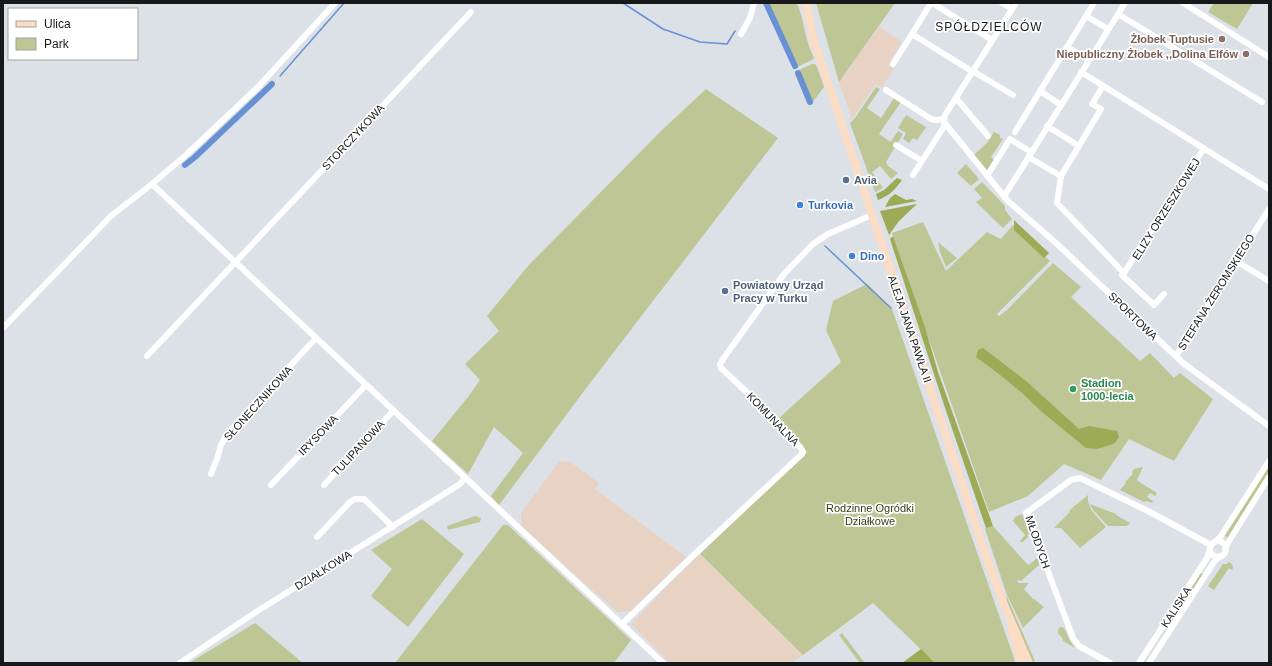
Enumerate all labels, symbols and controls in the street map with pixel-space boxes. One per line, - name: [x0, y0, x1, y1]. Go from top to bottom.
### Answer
- legend: [8, 8, 138, 60]
- text: Ulica: [44, 17, 71, 31]
- district label: SPÓŁDZIELCÓW: [935, 19, 1043, 34]
- place label: Żłobek Tuptusie: [1130, 33, 1214, 45]
- marker: Żłobek Tuptusie: [1217, 34, 1227, 44]
- text: Park: [44, 37, 70, 51]
- place label: Niepubliczny Żłobek ,,Dolina Elfów: [1056, 48, 1238, 60]
- marker: Niepubliczny Żłobek ,,Dolina Elfów: [1241, 49, 1251, 59]
- street label: STORCZYKOWA: [319, 101, 387, 172]
- street label: ELIZY ORZESZKOWEJ: [1130, 156, 1202, 262]
- place label: Avia: [854, 174, 878, 186]
- marker: Avia: [841, 175, 851, 185]
- place label: Turkovia: [808, 199, 854, 211]
- marker: Turkovia: [795, 200, 805, 210]
- street label: STEFANA ŻEROMSKIEGO: [1175, 231, 1257, 352]
- place label: Dino: [860, 250, 885, 262]
- marker: Dino: [847, 251, 857, 261]
- street label: ALEJA JANA PAWŁA II: [886, 274, 934, 384]
- place label: Powiatowy Urząd Pracy w Turku: [733, 279, 823, 304]
- marker: Powiatowy Urząd Pracy w Turku: [720, 286, 730, 296]
- street label: SPORTOWA: [1106, 290, 1160, 343]
- street label: SŁONECZNIKOWA: [221, 363, 295, 443]
- place label: Stadion 1000-lecia: [1081, 377, 1134, 402]
- marker: Stadion 1000-lecia: [1068, 384, 1078, 394]
- street label: KOMUNALNA: [744, 390, 802, 449]
- street label: IRYSOWA: [296, 412, 341, 458]
- street label: TULIPANOWA: [329, 417, 387, 478]
- park label: Rodzinne Ogródki Działkowe: [826, 502, 914, 527]
- street label: MŁODYCH: [1023, 514, 1053, 570]
- street label: DZIAŁKOWA: [293, 548, 354, 592]
- street label: KALISKA: [1158, 584, 1194, 629]

